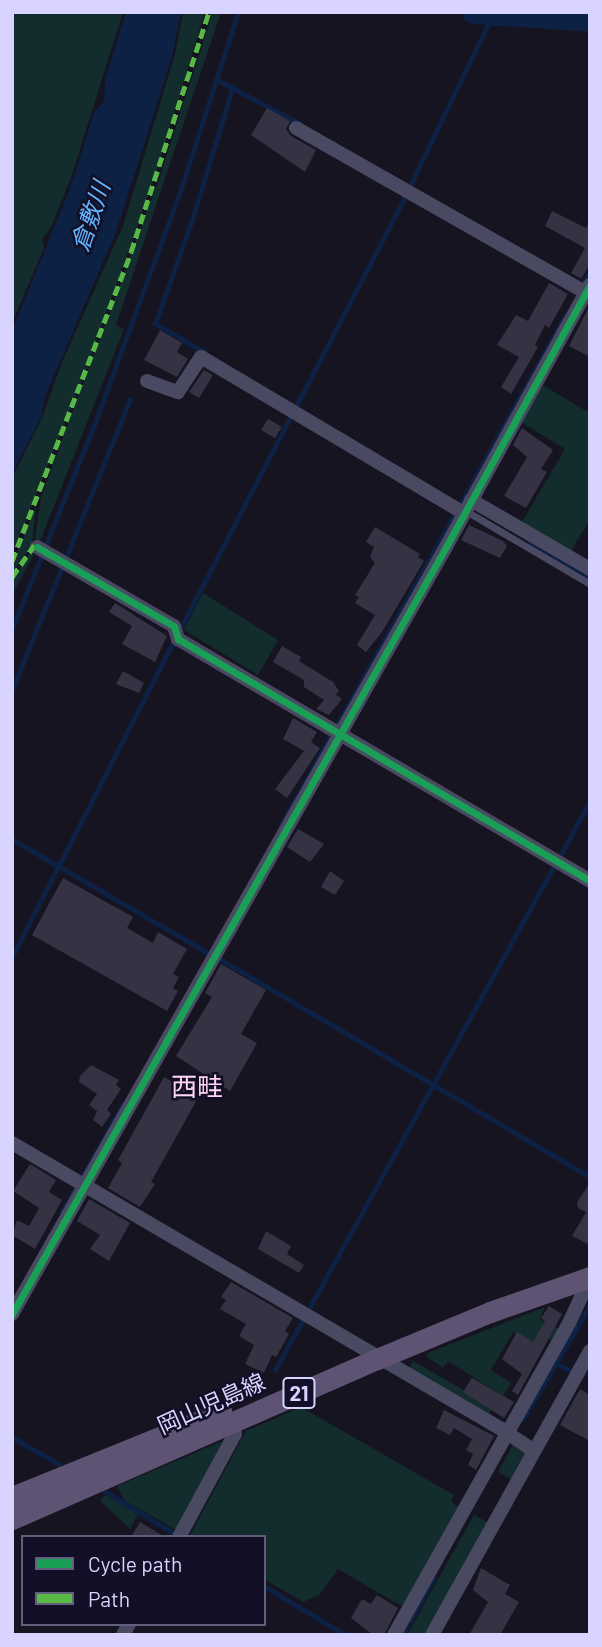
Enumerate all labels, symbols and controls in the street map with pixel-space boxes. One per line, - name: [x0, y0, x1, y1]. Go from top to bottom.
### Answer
- water label: 倉敷川: [65, 177, 115, 255]
- district label: 西畦: [171, 1070, 223, 1102]
- street label: 岡山児島線: [153, 1367, 269, 1439]
- road number: 21: [282, 1376, 316, 1410]
- legend: [21, 1535, 266, 1626]
- text: Cycle path: [88, 1551, 182, 1576]
- text: Path: [88, 1586, 130, 1611]

